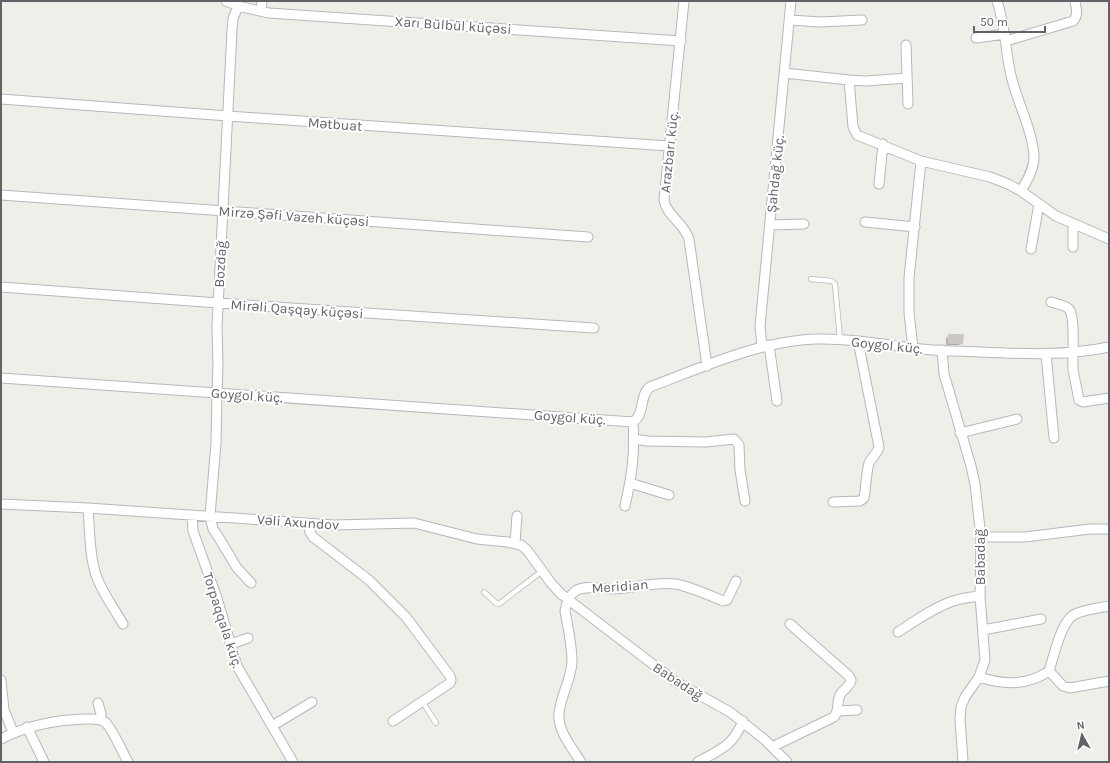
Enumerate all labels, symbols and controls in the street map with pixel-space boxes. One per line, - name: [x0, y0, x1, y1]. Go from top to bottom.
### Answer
- scale bar: [974, 8, 1045, 34]
- street label: Xarı Bülbül küçəsi: [394, 13, 512, 38]
- text: 50 m: [980, 15, 1008, 29]
- street label: Arazbarı küç.: [657, 110, 682, 194]
- street label: Mətbuat: [307, 114, 363, 135]
- street label: Şahdağ küç.: [763, 134, 788, 214]
- street label: Mirzə Şəfi Vazeh küçəsi: [218, 203, 370, 230]
- street label: Bozdağ: [211, 240, 230, 288]
- street label: Mirəli Qaşqay küçəsi: [230, 296, 364, 323]
- street label: Goygol küç.: [850, 333, 924, 358]
- street label: Goygol küç.: [210, 385, 284, 407]
- street label: Goygol küç.: [533, 407, 607, 429]
- street label: Vəli Axundov: [256, 511, 340, 534]
- street label: Babadağ: [972, 529, 989, 585]
- street label: Torpaqqala küç.: [199, 570, 246, 671]
- street label: Meridian: [591, 576, 649, 597]
- street label: Babadağ: [649, 659, 706, 704]
- north arrow: [1062, 715, 1102, 755]
- text: N: [1076, 719, 1085, 733]

